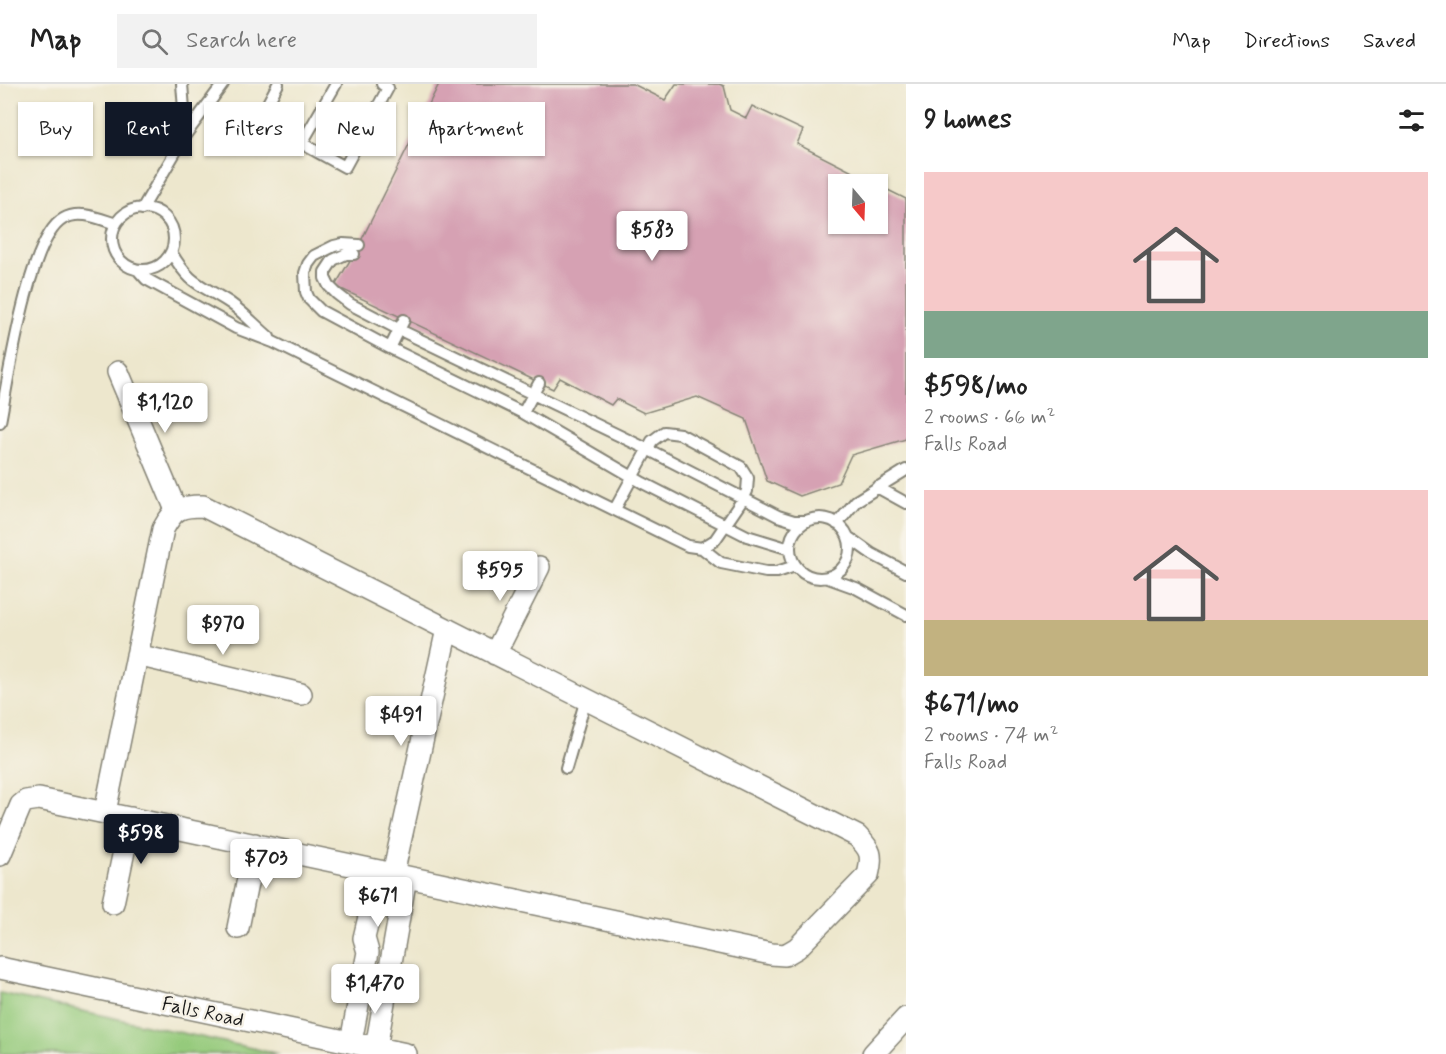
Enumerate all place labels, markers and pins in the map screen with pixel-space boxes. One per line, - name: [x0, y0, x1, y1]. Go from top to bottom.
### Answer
- pin: $583: [616, 211, 688, 262]
- pin: $1,120: [116, 383, 214, 434]
- pin: $595: [464, 551, 536, 602]
- pin: $970: [187, 605, 259, 656]
- pin: $491: [365, 696, 437, 747]
- pin: $598: [105, 814, 177, 865]
- pin: $703: [230, 839, 302, 890]
- pin: $671: [342, 877, 414, 928]
- pin: $1,470: [326, 964, 424, 1015]

